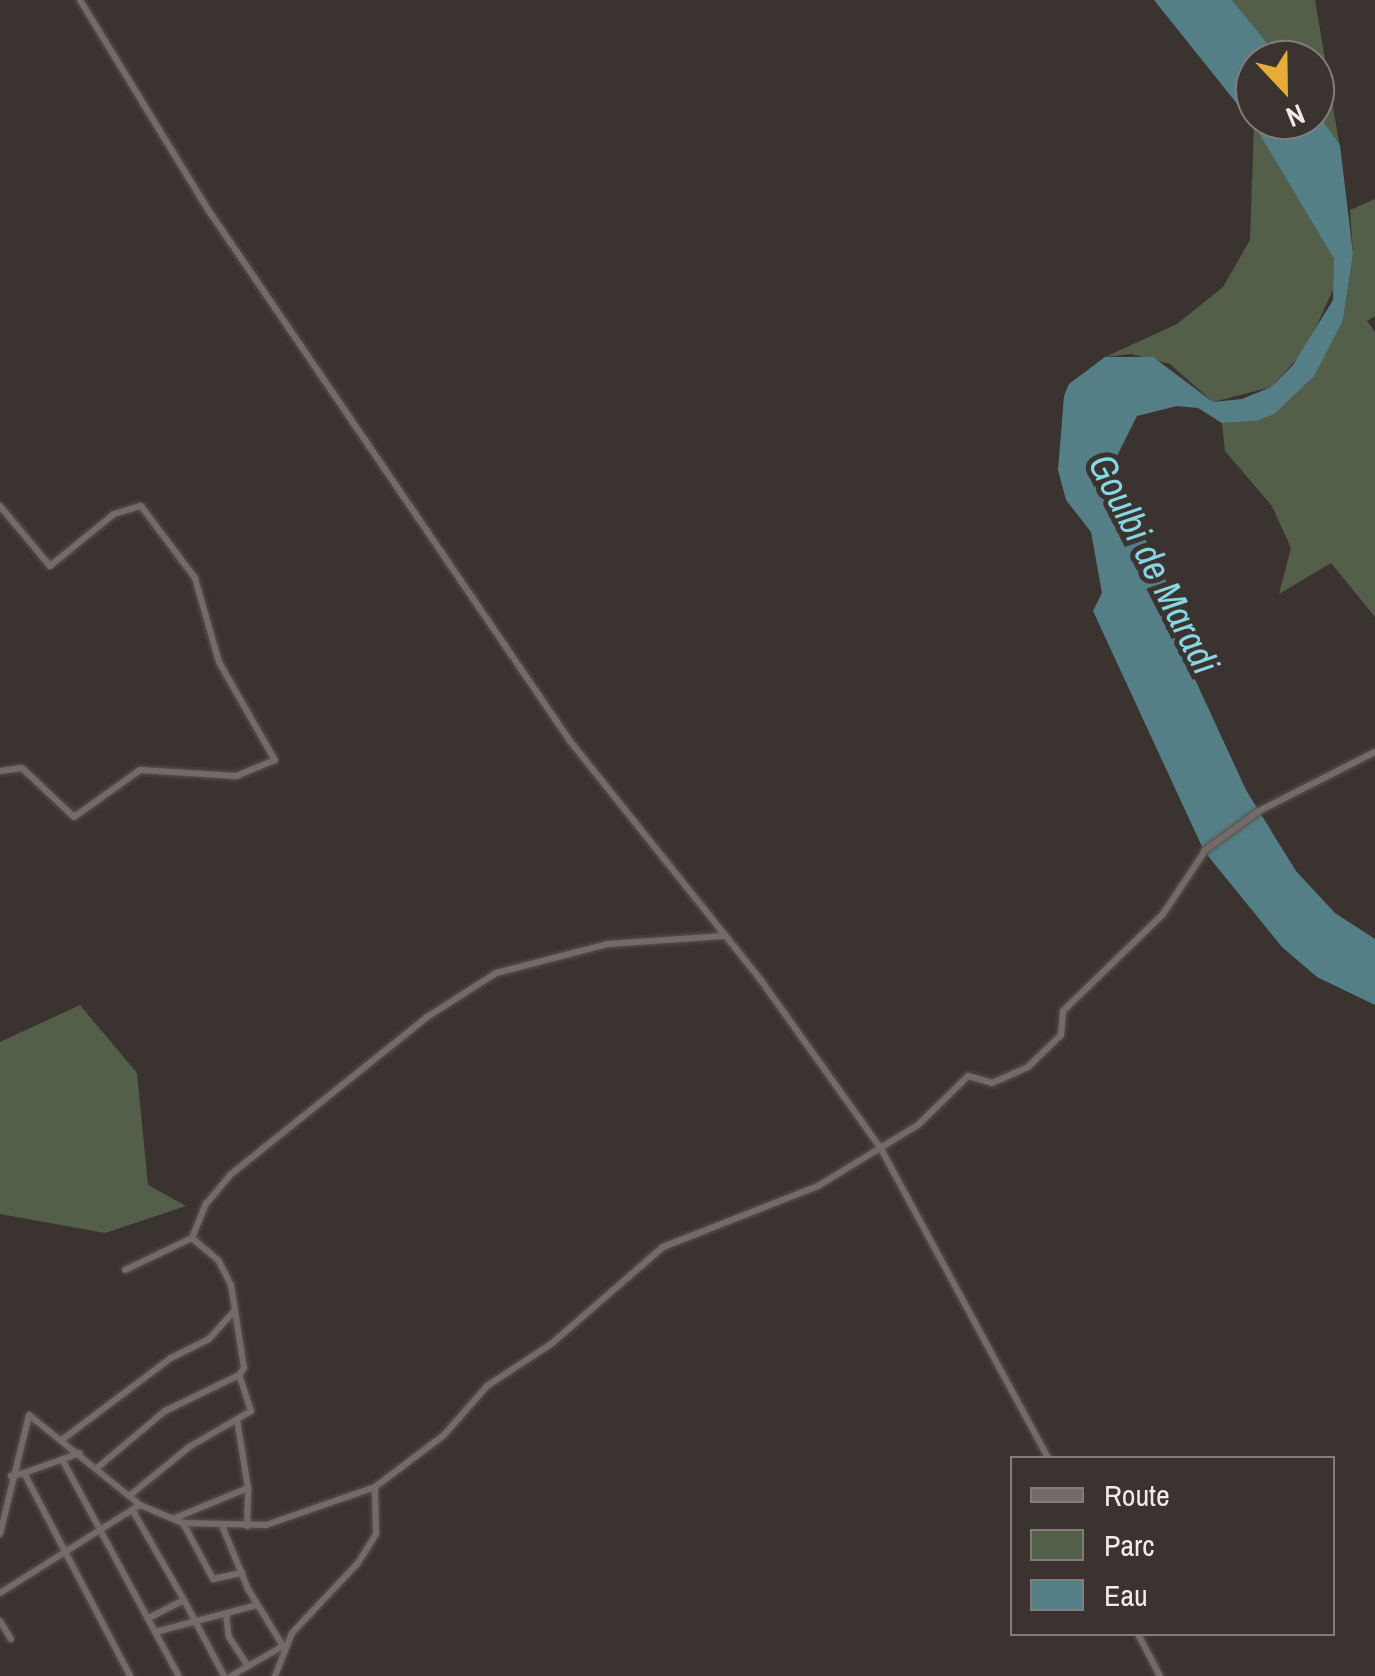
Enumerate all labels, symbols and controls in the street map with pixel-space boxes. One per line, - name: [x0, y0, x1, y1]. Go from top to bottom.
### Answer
- north arrow: [1235, 40, 1335, 140]
- text: N: [1281, 95, 1310, 137]
- water label: Goulbi de Maradi: [1079, 446, 1229, 682]
- legend: [1010, 1456, 1335, 1636]
- text: Route: [1104, 1475, 1170, 1515]
- text: Parc: [1104, 1525, 1155, 1565]
- text: Eau: [1104, 1575, 1148, 1615]

